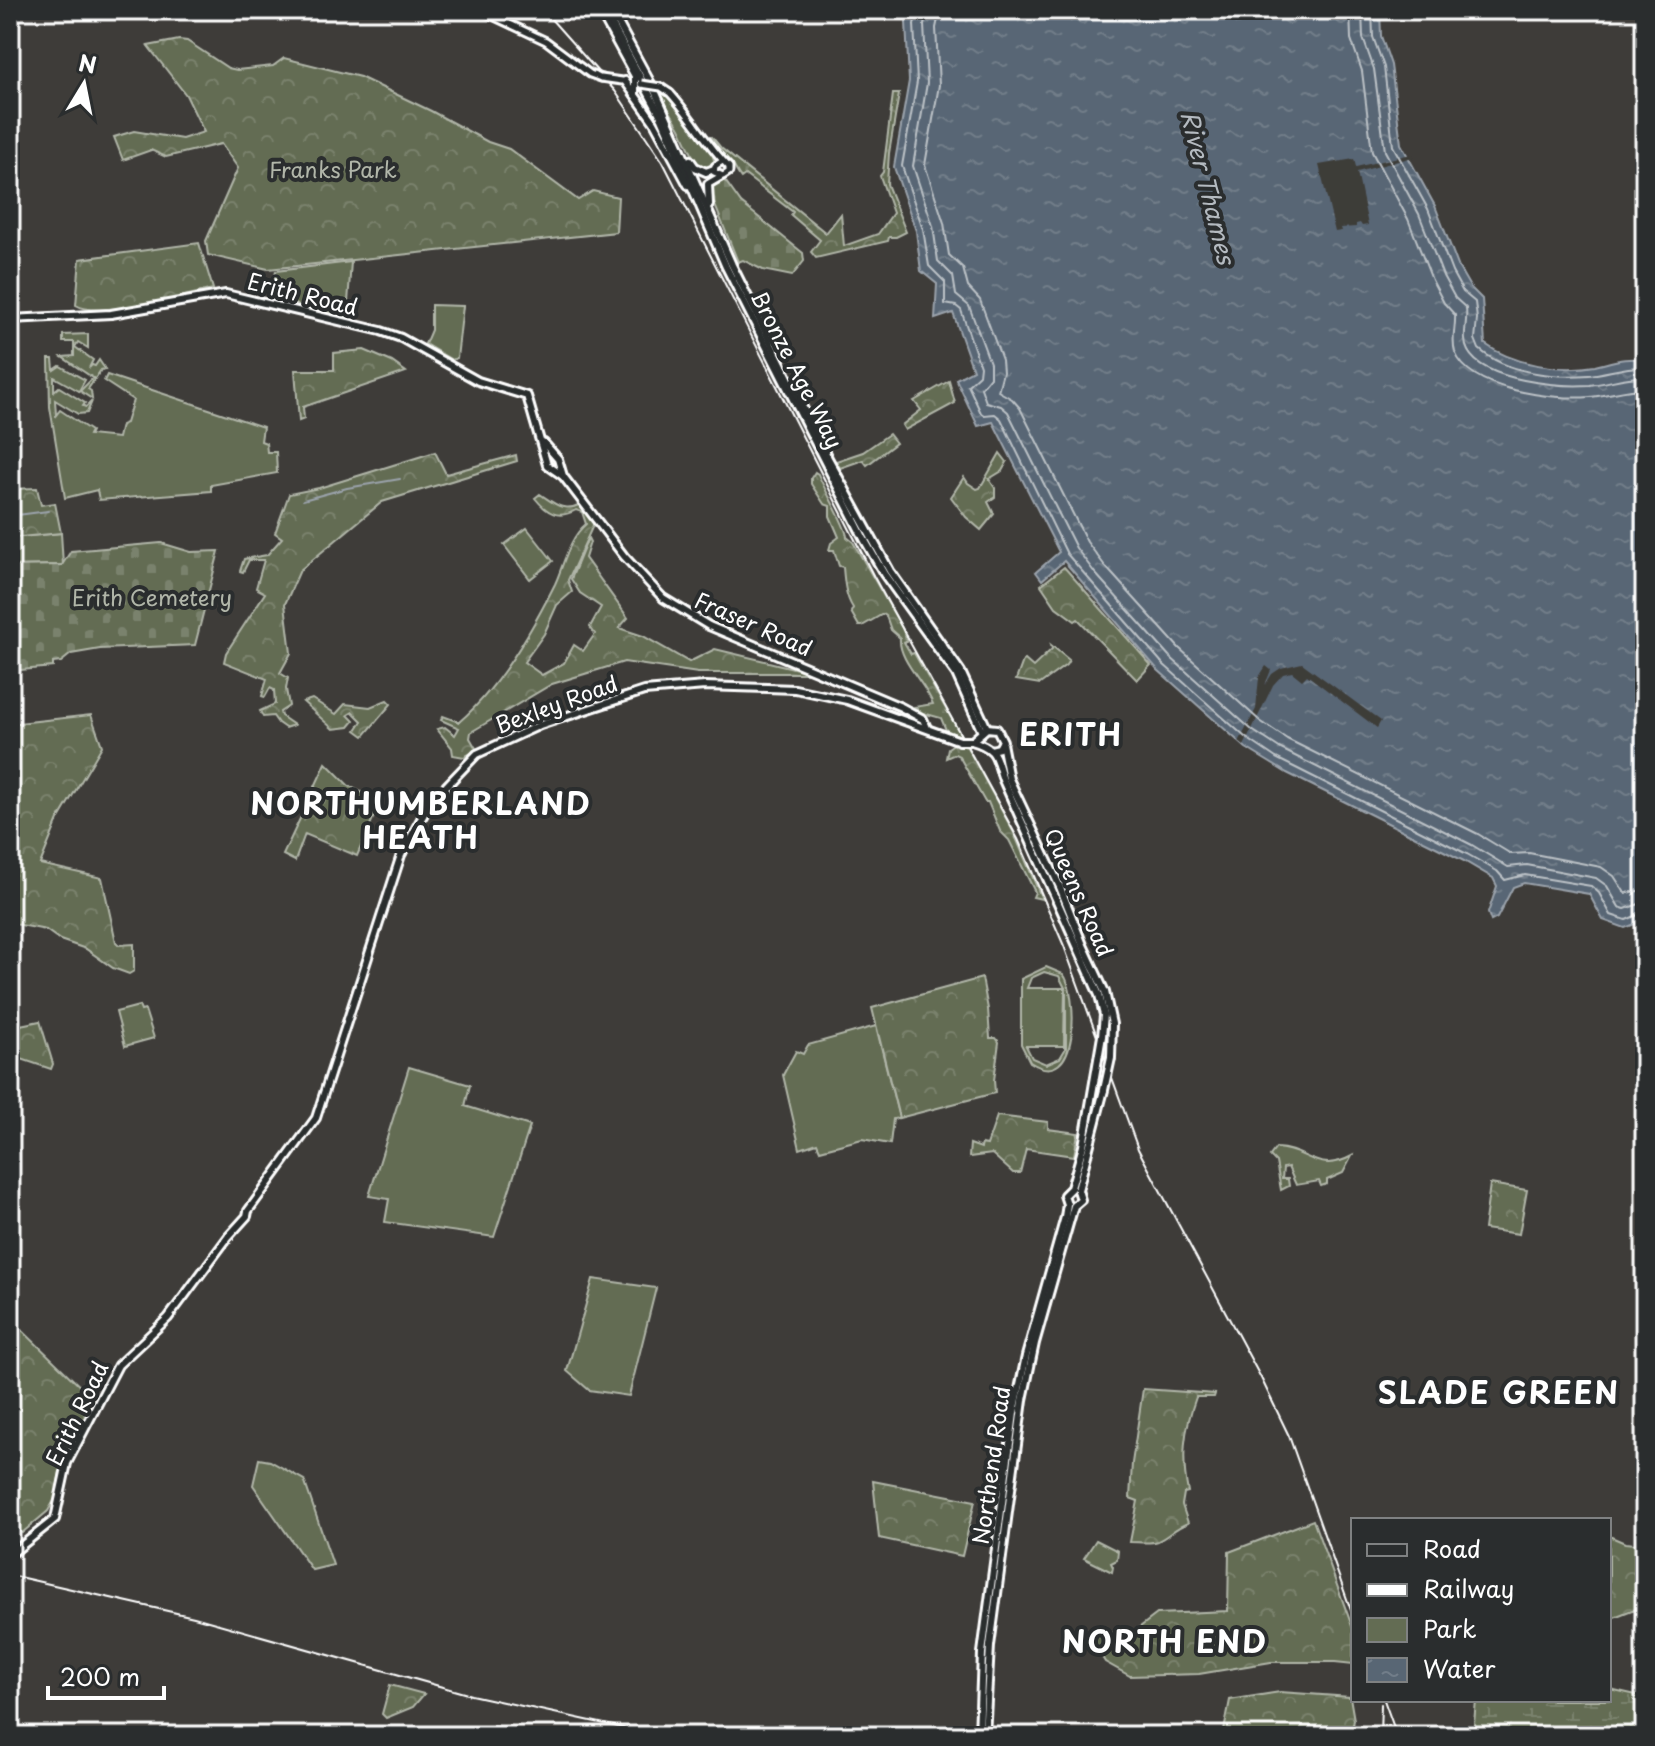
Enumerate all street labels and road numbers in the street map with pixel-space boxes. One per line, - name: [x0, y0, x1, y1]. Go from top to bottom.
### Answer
- street label: Erith Road: [244, 263, 362, 323]
- street label: Bronze Age Way: [744, 284, 852, 454]
- street label: Fraser Road: [690, 582, 818, 664]
- street label: Bexley Road: [490, 666, 622, 740]
- street label: Queens Road: [1037, 822, 1123, 962]
- street label: Erith Road: [36, 1355, 116, 1471]
- street label: Northend Road: [963, 1384, 1017, 1546]

